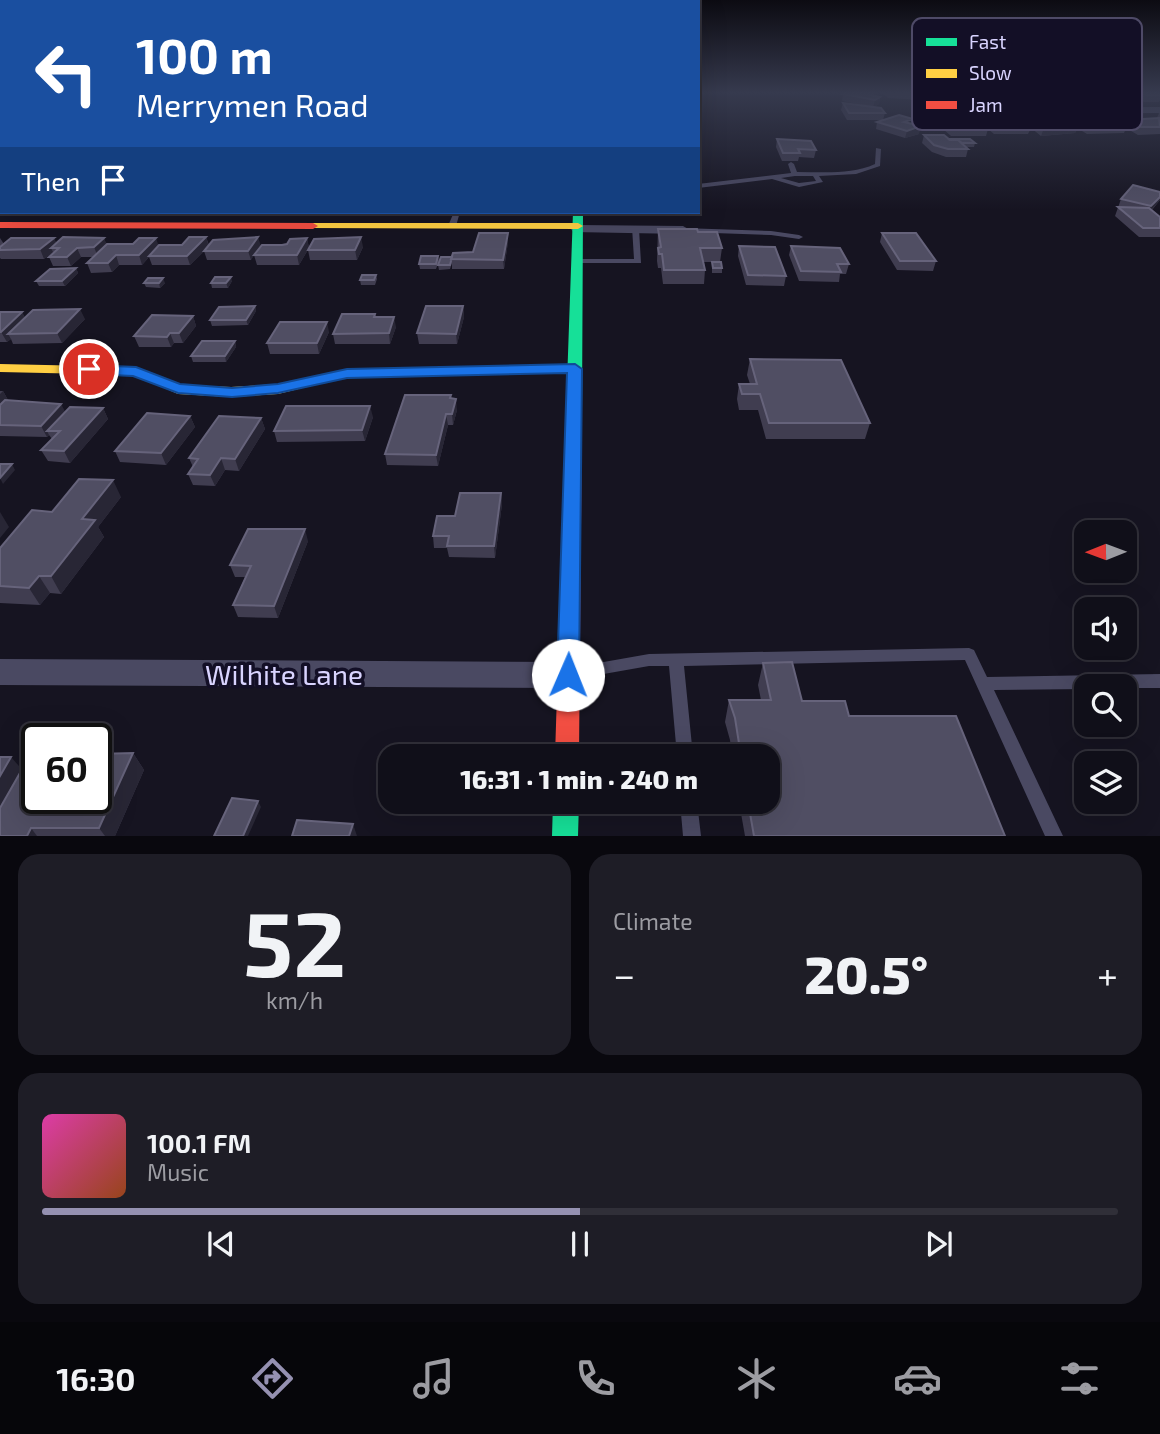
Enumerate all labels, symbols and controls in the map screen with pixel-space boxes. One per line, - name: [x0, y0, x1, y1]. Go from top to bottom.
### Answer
- legend: [912, 18, 1142, 130]
- text: 100 m: [136, 25, 273, 84]
- icon: left: [21, 28, 112, 119]
- text: Fast: [969, 30, 1006, 53]
- text: Slow: [969, 61, 1012, 84]
- text: Merrymen Road: [136, 85, 368, 123]
- text: Jam: [969, 93, 1003, 116]
- icon: arrive: [94, 161, 132, 199]
- text: Then: [21, 165, 80, 196]
- pin: [59, 339, 119, 399]
- icon: arrive: [70, 350, 108, 388]
- north arrow: [1074, 520, 1138, 583]
- map controls: [1074, 520, 1137, 814]
- button: sound: [1074, 597, 1137, 660]
- position arrow: [531, 638, 605, 712]
- street label: Wilhite Lane: [205, 657, 363, 691]
- button: search: [1074, 674, 1137, 737]
- speed limit sign: 60: [21, 723, 112, 814]
- button: layers: [1074, 751, 1137, 814]
- text: 16:31 · 1 min · 240 m: [460, 763, 698, 794]
- text: 52: [243, 886, 346, 995]
- text: Climate: [613, 907, 693, 935]
- text: 20.5°: [804, 942, 928, 1004]
- text: −: [613, 951, 635, 997]
- text: +: [1097, 951, 1118, 997]
- text: km/h: [266, 986, 323, 1014]
- text: 100.1 FM: [147, 1127, 251, 1158]
- text: Music: [147, 1158, 209, 1186]
- icon: previous: [202, 1225, 240, 1263]
- icon: pause: [561, 1225, 599, 1263]
- icon: next: [920, 1225, 958, 1263]
- icon: directions: [248, 1354, 297, 1403]
- icon: music: [409, 1354, 458, 1403]
- icon: phone: [571, 1354, 620, 1403]
- icon: climate: [732, 1354, 781, 1403]
- icon: car: [893, 1354, 942, 1403]
- icon: filters: [1055, 1354, 1104, 1403]
- text: 16:30: [56, 1359, 135, 1397]

